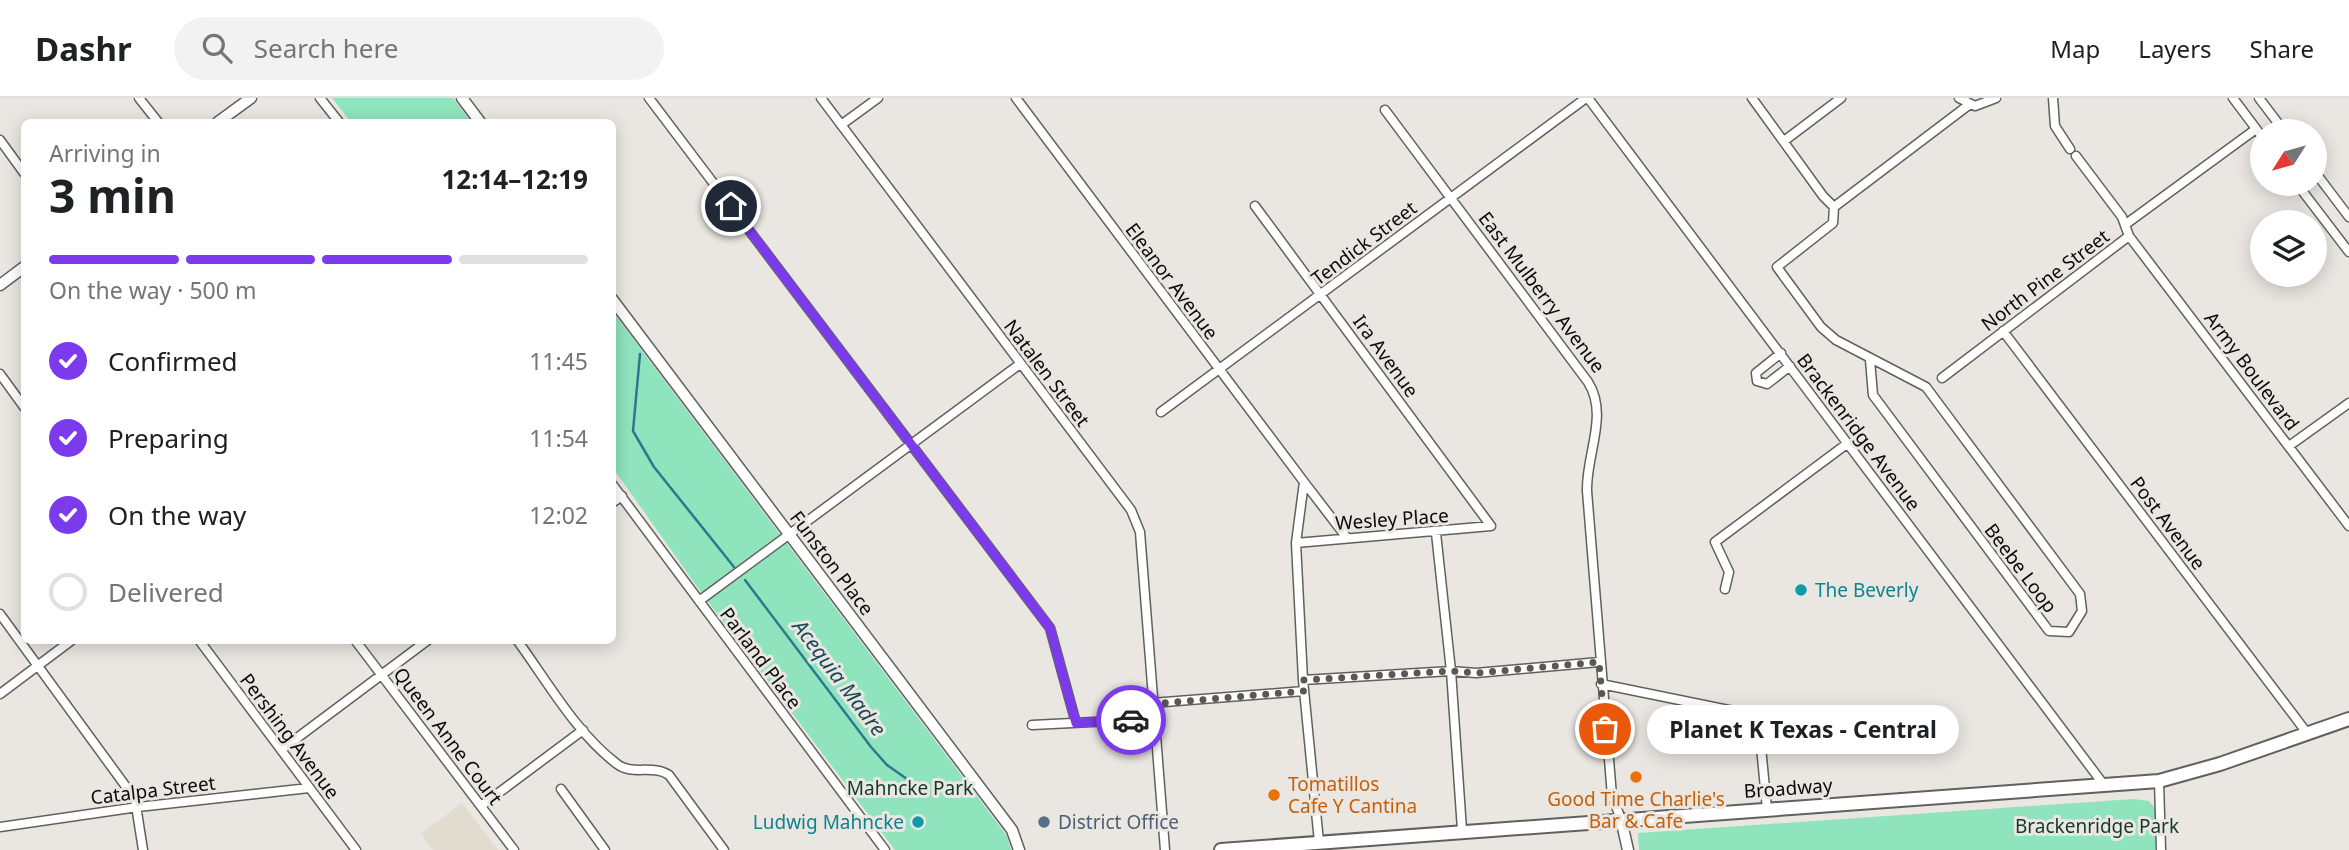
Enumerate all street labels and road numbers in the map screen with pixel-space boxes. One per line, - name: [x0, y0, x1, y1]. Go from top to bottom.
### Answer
- street label: Tendick Street: [1306, 195, 1422, 291]
- street label: East Mulberry Avenue: [1473, 206, 1611, 378]
- street label: Eleanor Avenue: [1120, 217, 1224, 345]
- street label: North Pine Street: [1976, 223, 2114, 337]
- street label: Army Boulevard: [2199, 306, 2305, 436]
- street label: Ira Avenue: [1347, 309, 1425, 403]
- street label: Natalen Street: [998, 314, 1096, 432]
- street label: Brackenridge Avenue: [1791, 348, 1927, 516]
- street label: Post Avenue: [2124, 471, 2212, 575]
- street label: Wesley Place: [1334, 502, 1450, 536]
- street label: Funston Place: [784, 506, 880, 620]
- street label: Beebe Loop: [1979, 518, 2063, 618]
- street label: Parland Place: [714, 602, 808, 714]
- street label: Queen Anne Court: [388, 662, 508, 810]
- street label: Pershing Avenue: [234, 668, 346, 804]
- street label: Catalpa Street: [89, 769, 217, 811]
- street label: Broadway: [1743, 772, 1834, 804]

